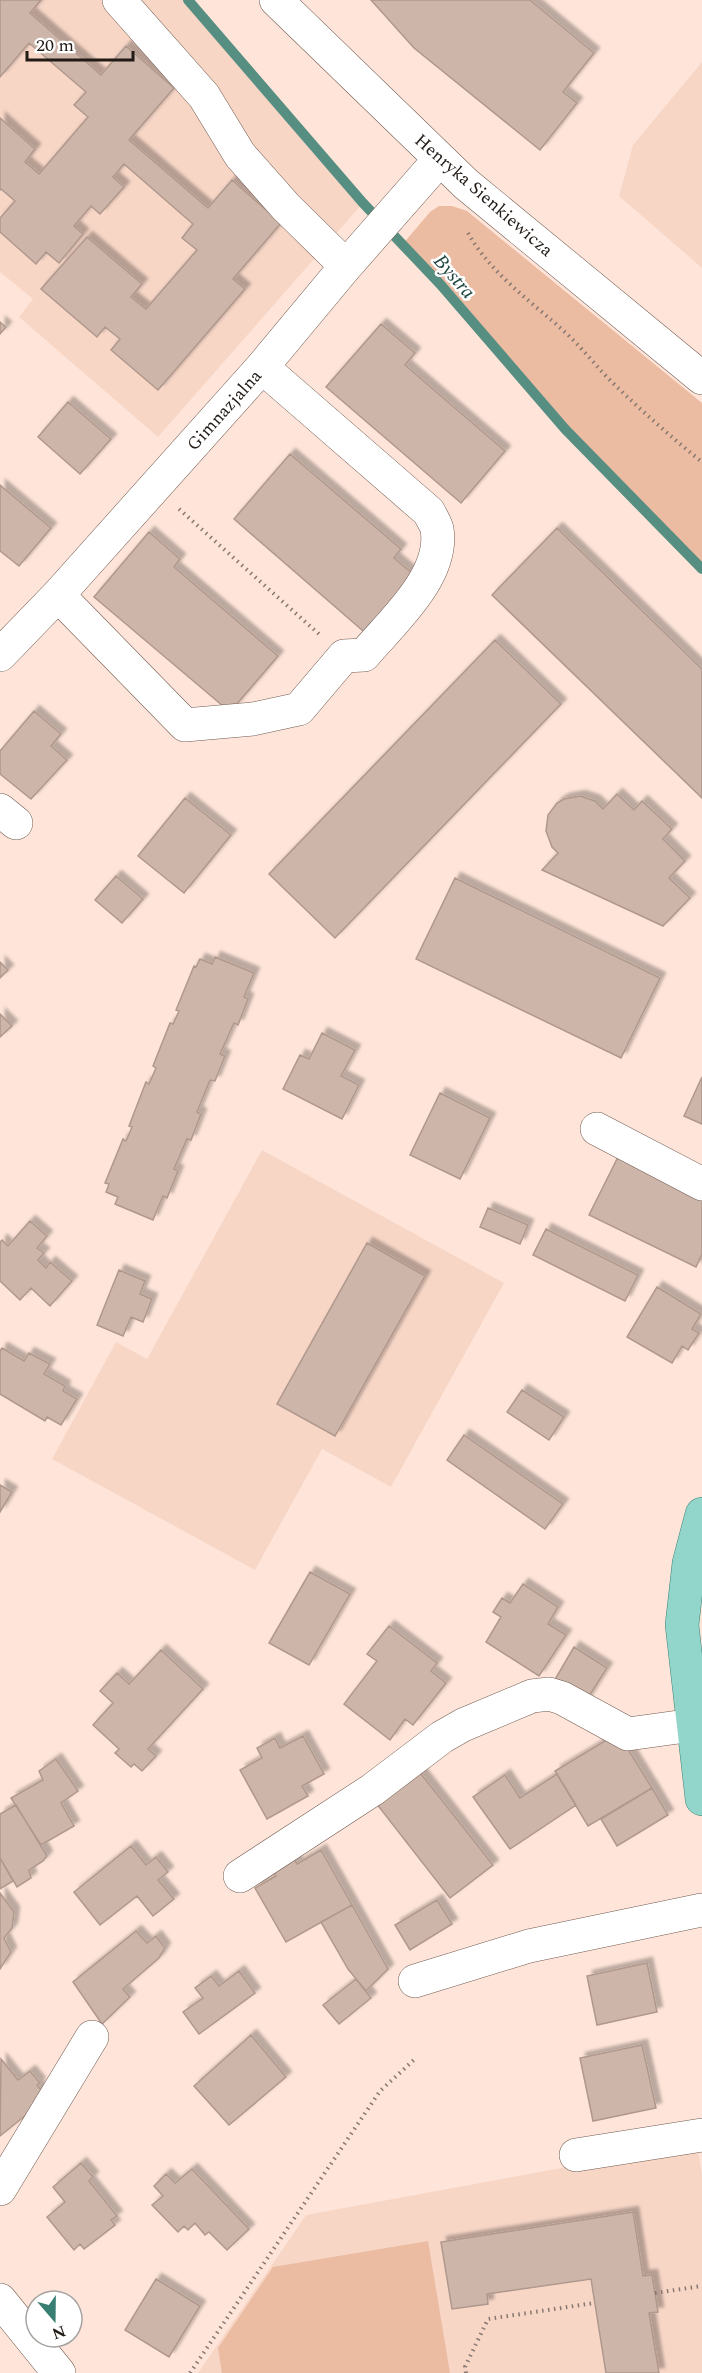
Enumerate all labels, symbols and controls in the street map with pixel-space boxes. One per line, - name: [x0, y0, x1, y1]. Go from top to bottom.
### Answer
- scale bar: [27, 24, 134, 62]
- text: 20 m: [36, 32, 74, 59]
- street label: Henryka Sienkiewicza: [408, 127, 559, 264]
- water label: Bystra: [426, 247, 482, 306]
- street label: Gimnazjalna: [180, 363, 268, 457]
- north arrow: [24, 2289, 84, 2349]
- text: N: [49, 2319, 69, 2346]

